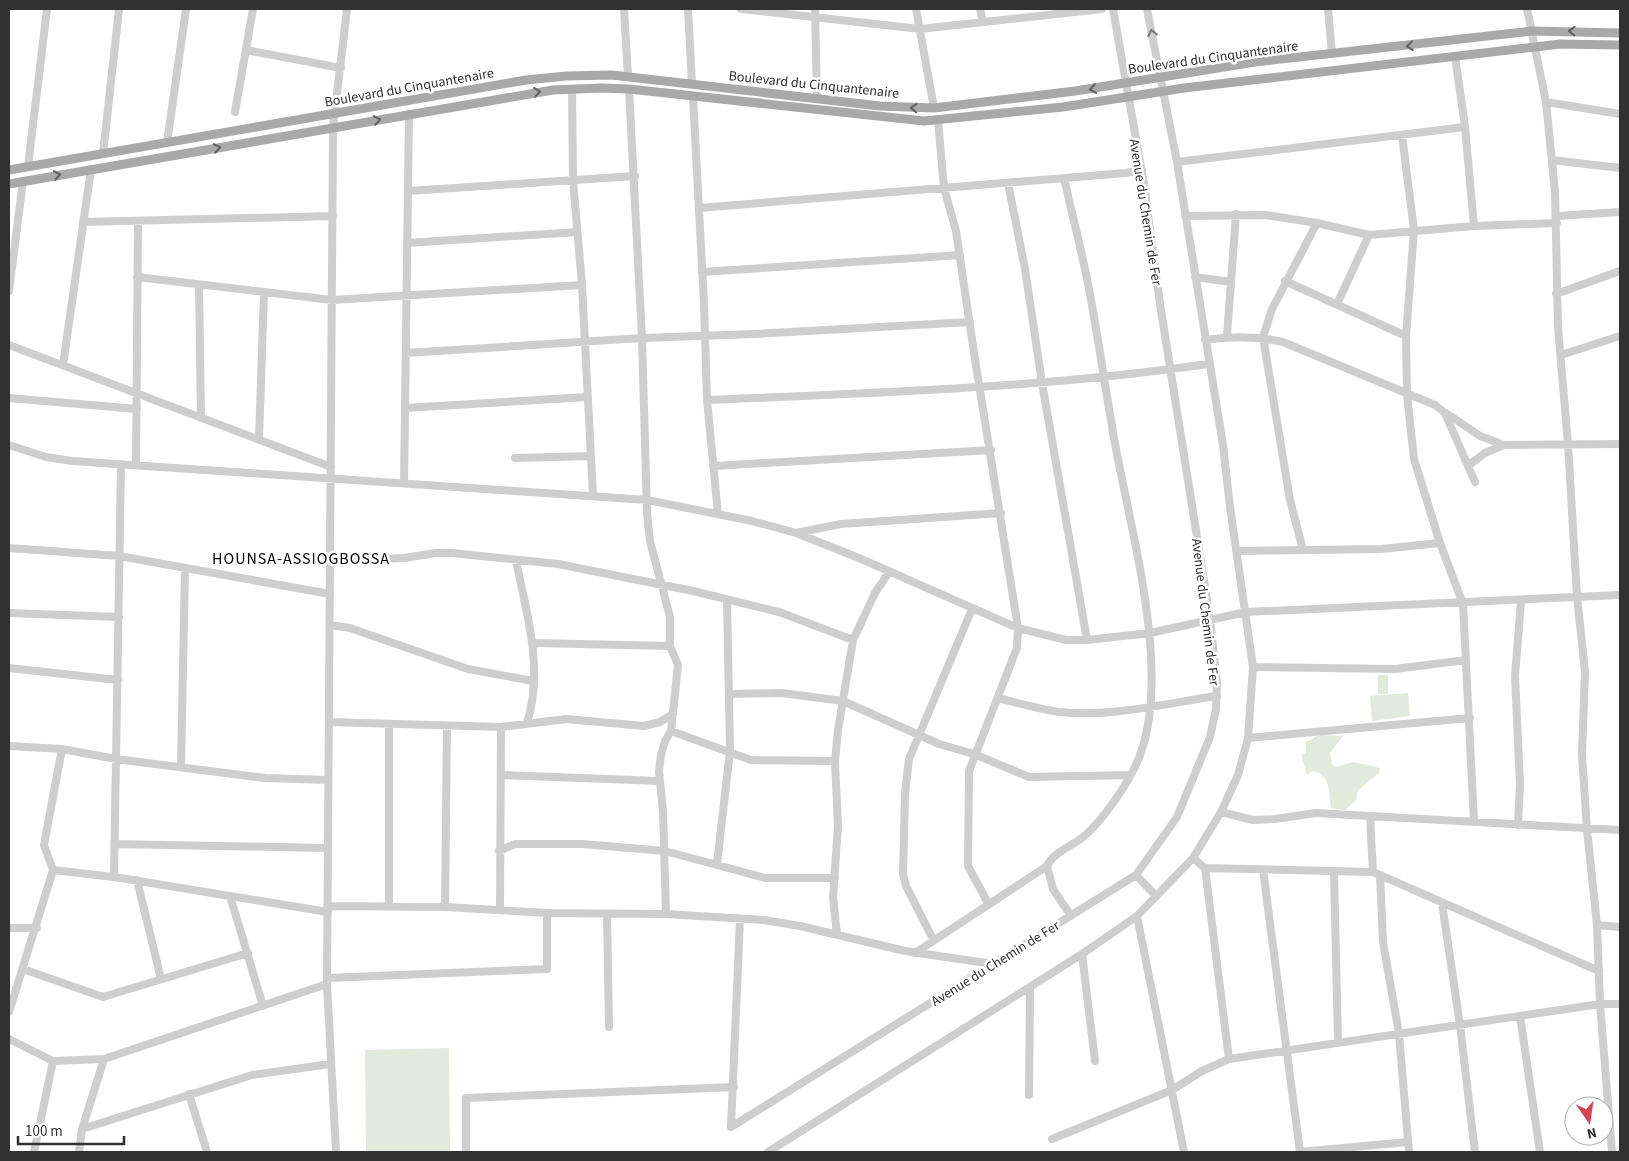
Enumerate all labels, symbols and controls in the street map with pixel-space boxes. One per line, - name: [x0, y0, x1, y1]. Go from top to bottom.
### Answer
- one-way arrow: [1567, 25, 1575, 36]
- one-way arrow: [1147, 28, 1157, 37]
- street label: Boulevard du Cinquantenaire: [1127, 36, 1299, 80]
- one-way arrow: [1406, 40, 1414, 51]
- street label: Boulevard du Cinquantenaire: [323, 63, 495, 113]
- street label: Boulevard du Cinquantenaire: [728, 66, 900, 104]
- one-way arrow: [1089, 83, 1097, 93]
- one-way arrow: [533, 87, 541, 98]
- one-way arrow: [910, 102, 918, 113]
- one-way arrow: [373, 115, 381, 125]
- street label: Avenue du Chemin de Fer: [1124, 137, 1167, 287]
- one-way arrow: [213, 143, 221, 153]
- one-way arrow: [52, 171, 61, 181]
- street label: Avenue du Chemin de Fer: [1186, 537, 1224, 687]
- district label: HOUNSA-ASSIOGBOSSA: [212, 548, 390, 570]
- street label: Avenue du Chemin de Fer: [927, 916, 1064, 1012]
- north arrow: [1564, 1096, 1614, 1146]
- scale bar: [18, 1114, 124, 1146]
- text: 100 m: [25, 1121, 63, 1142]
- text: N: [1585, 1122, 1598, 1143]

